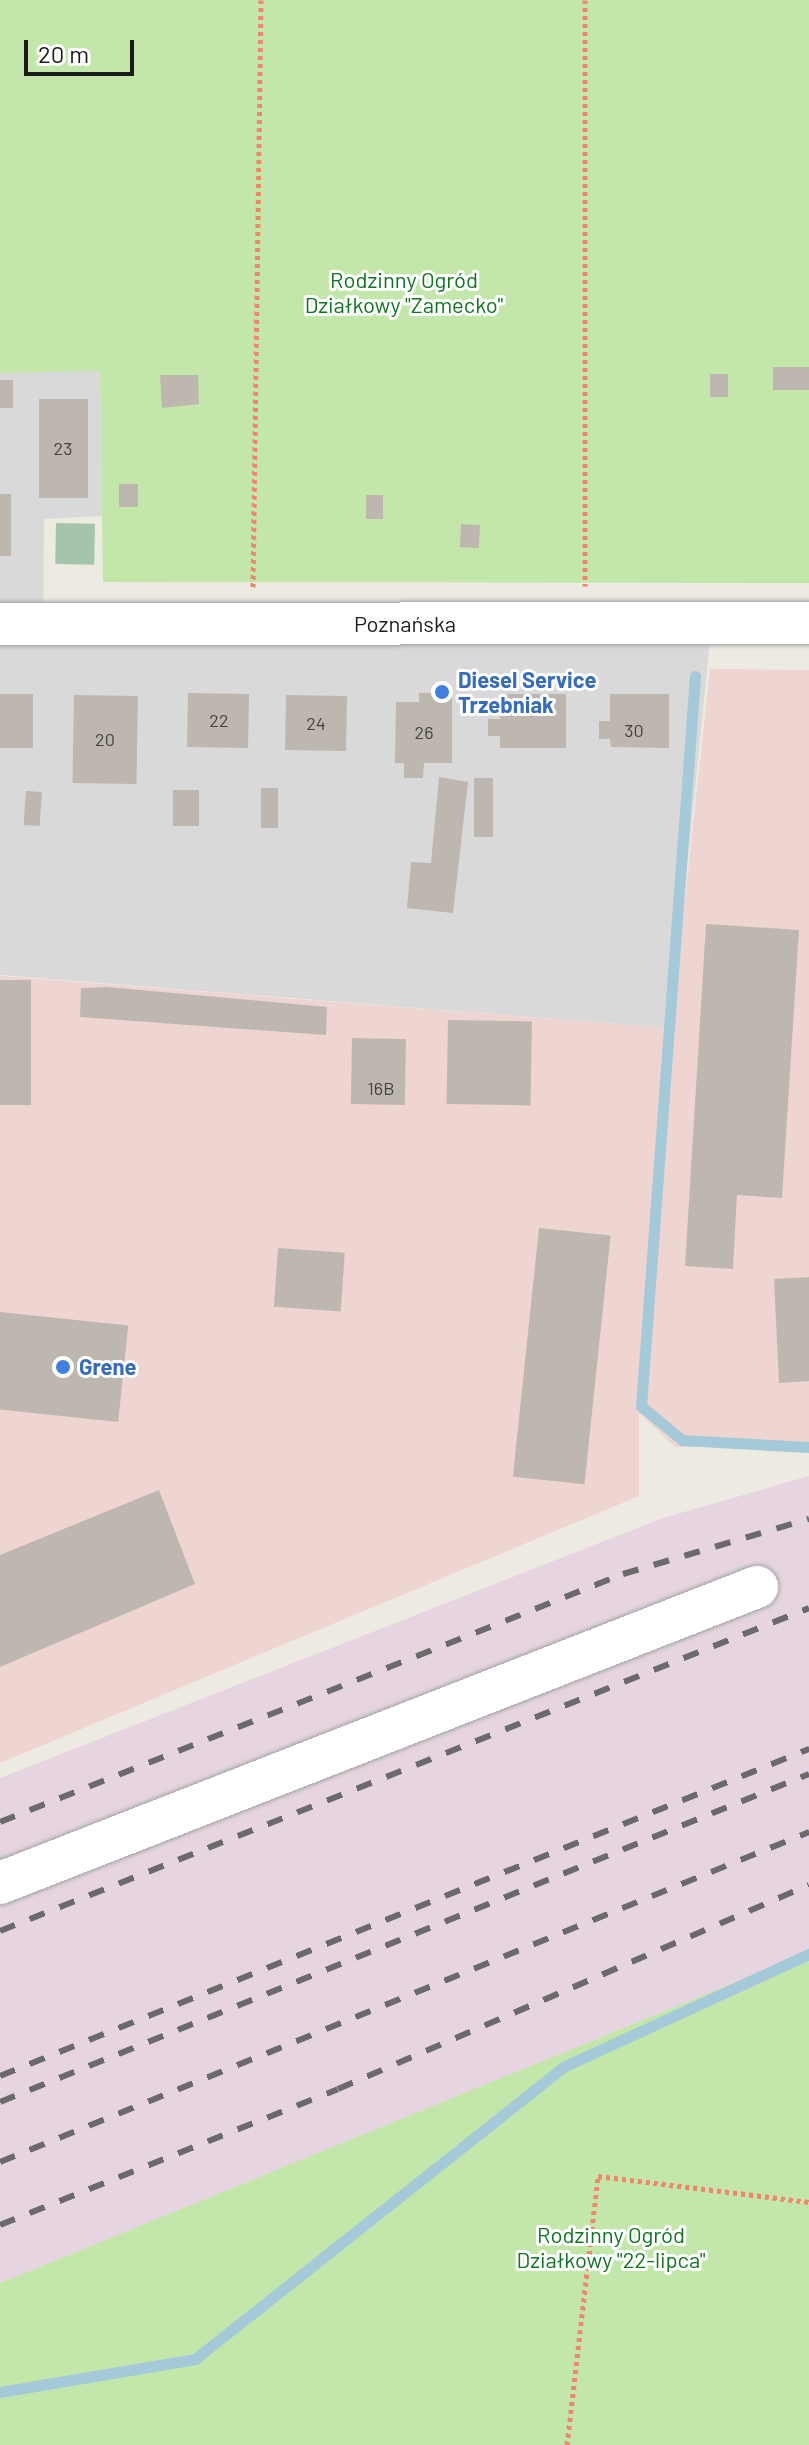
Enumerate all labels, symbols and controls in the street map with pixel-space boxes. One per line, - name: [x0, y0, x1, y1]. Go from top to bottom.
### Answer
- scale bar: [28, 24, 138, 74]
- text: 20 m: [38, 39, 89, 68]
- park label: Rodzinny Ogród Działkowy "Zamecko": [305, 266, 503, 318]
- house number: 23: [54, 437, 72, 459]
- street label: Poznańska: [354, 611, 456, 637]
- place label: Diesel Service Trzebniak: [458, 666, 596, 718]
- marker: Diesel Service Trzebniak: [433, 683, 451, 701]
- house number: 22: [209, 709, 229, 731]
- house number: 24: [306, 712, 326, 734]
- house number: 30: [624, 719, 644, 741]
- house number: 26: [415, 721, 433, 743]
- house number: 20: [95, 728, 115, 750]
- house number: 16B: [368, 1077, 394, 1099]
- place label: Grene: [79, 1354, 137, 1380]
- marker: Grene: [54, 1358, 72, 1376]
- park label: Rodzinny Ogród Działkowy "22-lipca": [517, 2221, 705, 2272]

